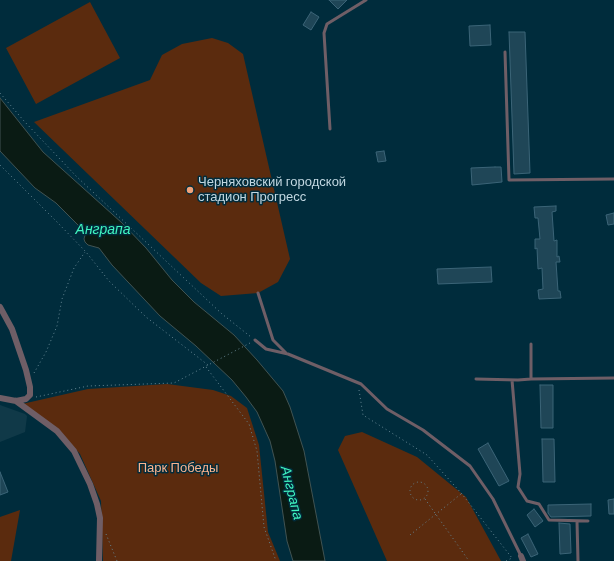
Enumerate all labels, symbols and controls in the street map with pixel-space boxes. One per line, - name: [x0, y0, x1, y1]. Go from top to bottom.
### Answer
- place label: Черняховский городской стадион Прогресс: [198, 175, 346, 206]
- marker: Черняховский городской стадион Прогресс: [185, 185, 195, 195]
- water label: Анграпа: [76, 222, 130, 238]
- park label: Парк Победы: [138, 461, 218, 477]
- water label: Анграпа: [276, 464, 306, 522]

